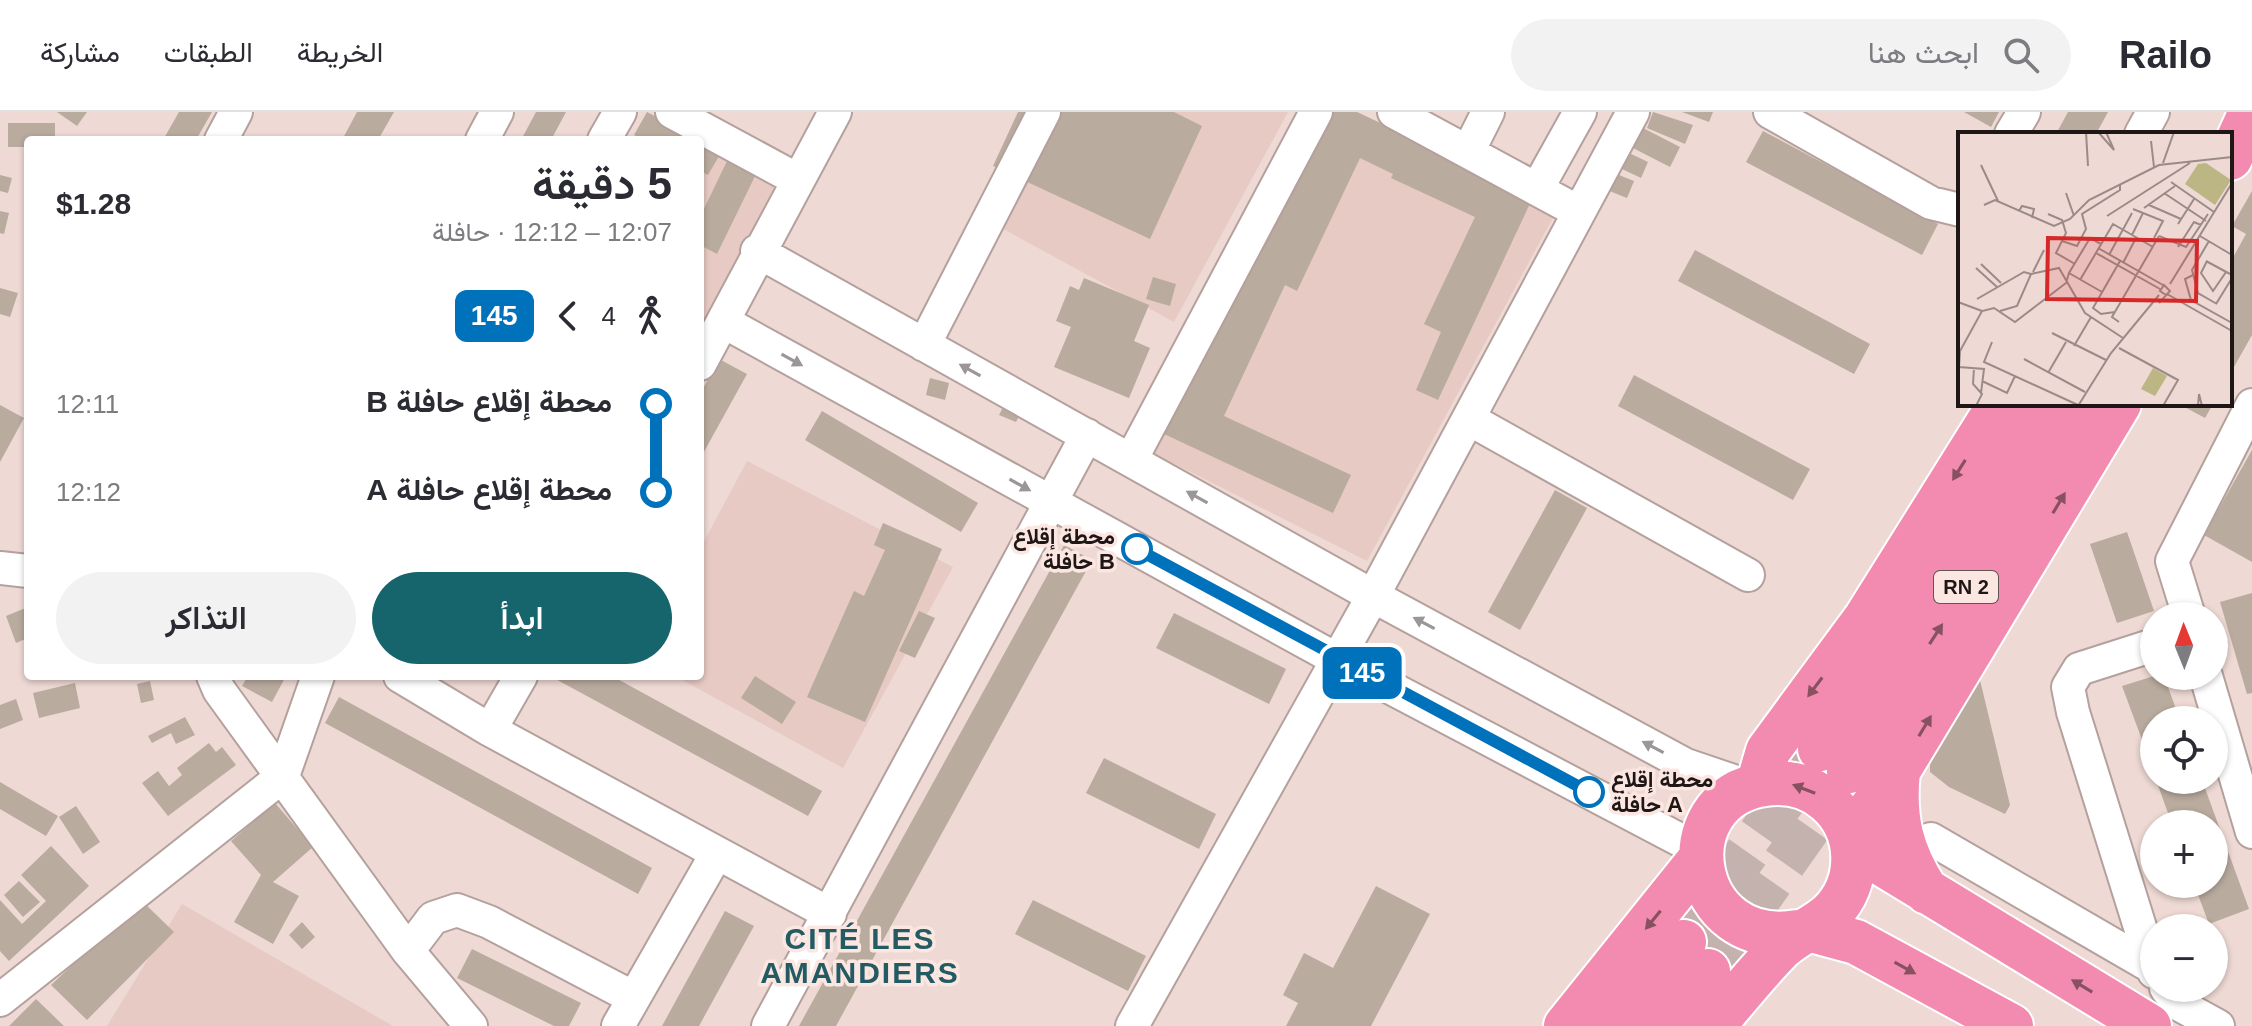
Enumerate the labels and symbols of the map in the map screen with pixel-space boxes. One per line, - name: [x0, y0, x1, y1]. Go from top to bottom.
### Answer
- inset map: [1958, 132, 2232, 406]
- one-way arrow: [781, 353, 804, 366]
- one-way arrow: [959, 363, 981, 377]
- one-way arrow: [1952, 459, 1966, 481]
- one-way arrow: [1009, 478, 1032, 492]
- one-way arrow: [1186, 490, 1208, 504]
- one-way arrow: [2052, 492, 2066, 514]
- place label: محطة إقلاع حافلة B: [1013, 524, 1115, 574]
- marker: محطة إقلاع حافلة B: [1122, 534, 1152, 564]
- road number: RN 2: [1934, 571, 1998, 603]
- north arrow: [2140, 602, 2228, 690]
- one-way arrow: [1413, 617, 1436, 630]
- one-way arrow: [1928, 623, 1942, 645]
- line badge: 145: [1316, 647, 1408, 699]
- one-way arrow: [1808, 676, 1824, 697]
- one-way arrow: [1918, 715, 1932, 737]
- one-way arrow: [1642, 741, 1664, 755]
- place label: محطة إقلاع حافلة A: [1611, 767, 1713, 817]
- marker: محطة إقلاع حافلة A: [1574, 777, 1604, 807]
- one-way arrow: [1792, 782, 1816, 795]
- one-way arrow: [1645, 910, 1662, 930]
- district label: CITÉ LES AMANDIERS: [760, 922, 960, 989]
- one-way arrow: [1894, 961, 1916, 975]
- one-way arrow: [2071, 979, 2093, 993]

